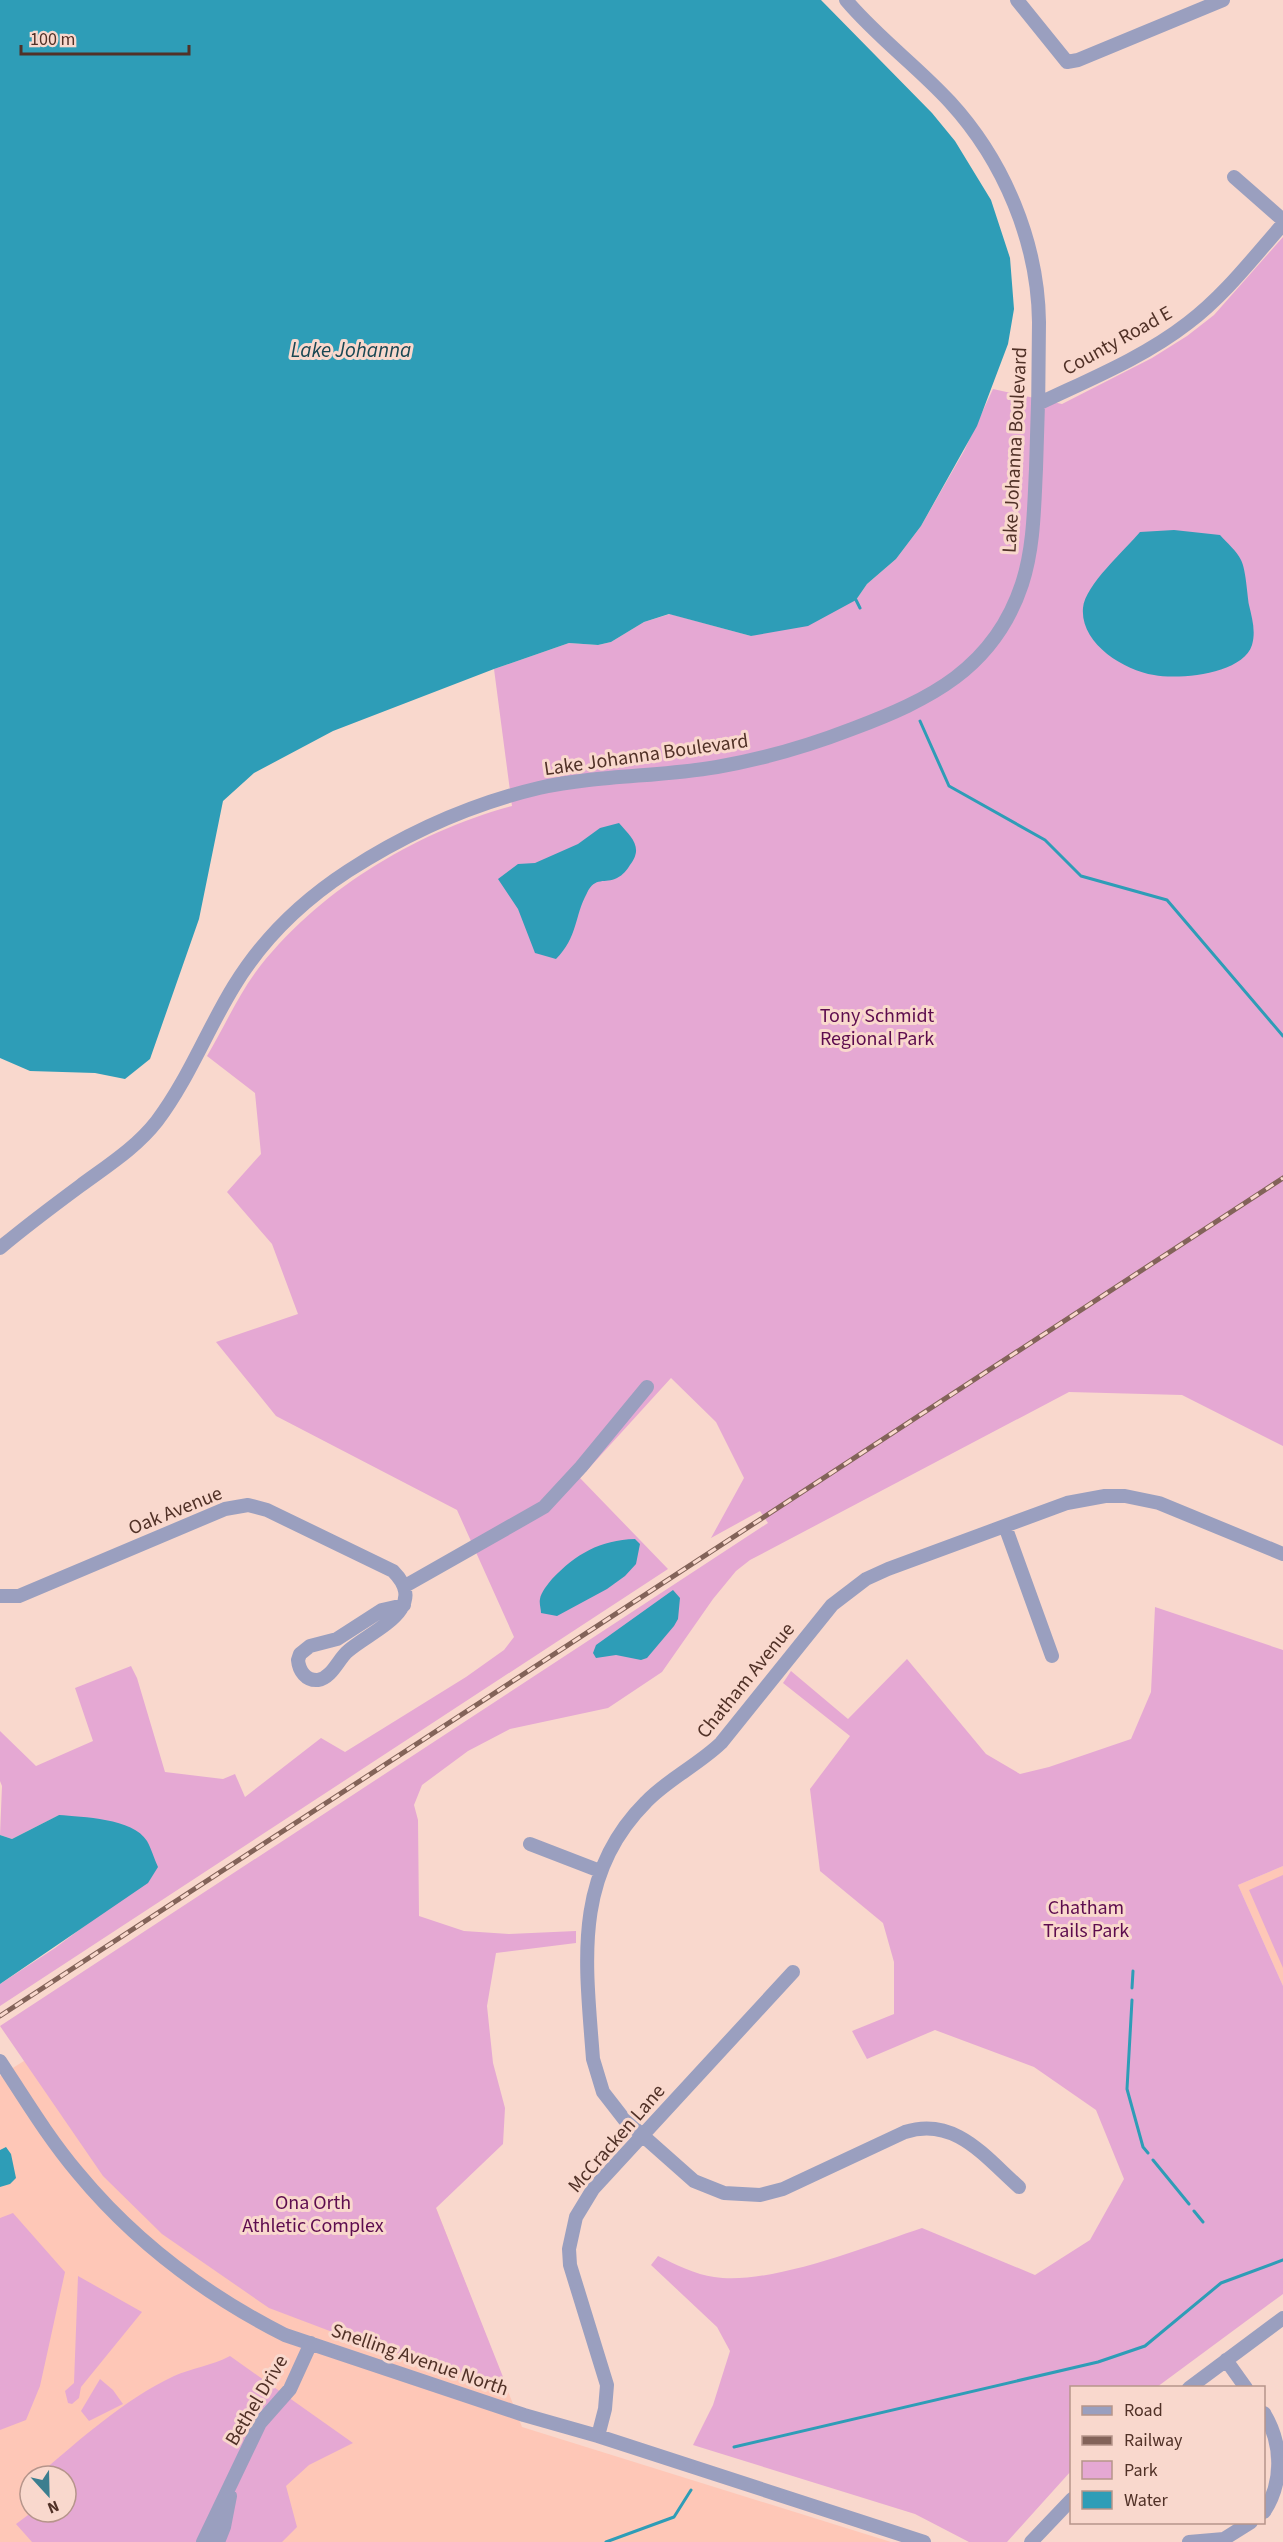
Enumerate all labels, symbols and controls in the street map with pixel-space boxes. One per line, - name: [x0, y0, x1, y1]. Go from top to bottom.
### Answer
- scale bar: [21, 18, 189, 56]
- text: 100 m: [30, 27, 75, 52]
- street label: County Road E: [1057, 299, 1177, 383]
- water label: Lake Johanna: [291, 335, 411, 365]
- street label: Lake Johanna Boulevard: [996, 346, 1034, 554]
- street label: Lake Johanna Boulevard: [542, 727, 750, 783]
- park label: Tony Schmidt Regional Park: [820, 1002, 935, 1053]
- street label: Oak Avenue: [124, 1479, 227, 1542]
- street label: Chatham Avenue: [690, 1617, 801, 1745]
- park label: Chatham Trails Park: [1043, 1894, 1129, 1945]
- street label: McCracken Lane: [562, 2078, 672, 2199]
- park label: Ona Orth Athletic Complex: [242, 2189, 384, 2240]
- street label: Snelling Avenue North: [327, 2316, 512, 2403]
- street label: Bethel Drive: [219, 2350, 295, 2451]
- legend: [1070, 2386, 1265, 2524]
- text: Road: [1124, 2398, 1163, 2423]
- text: Railway: [1124, 2428, 1183, 2453]
- text: Park: [1124, 2458, 1158, 2483]
- north arrow: [18, 2464, 78, 2524]
- text: Water: [1124, 2488, 1168, 2513]
- text: N: [44, 2495, 62, 2519]

